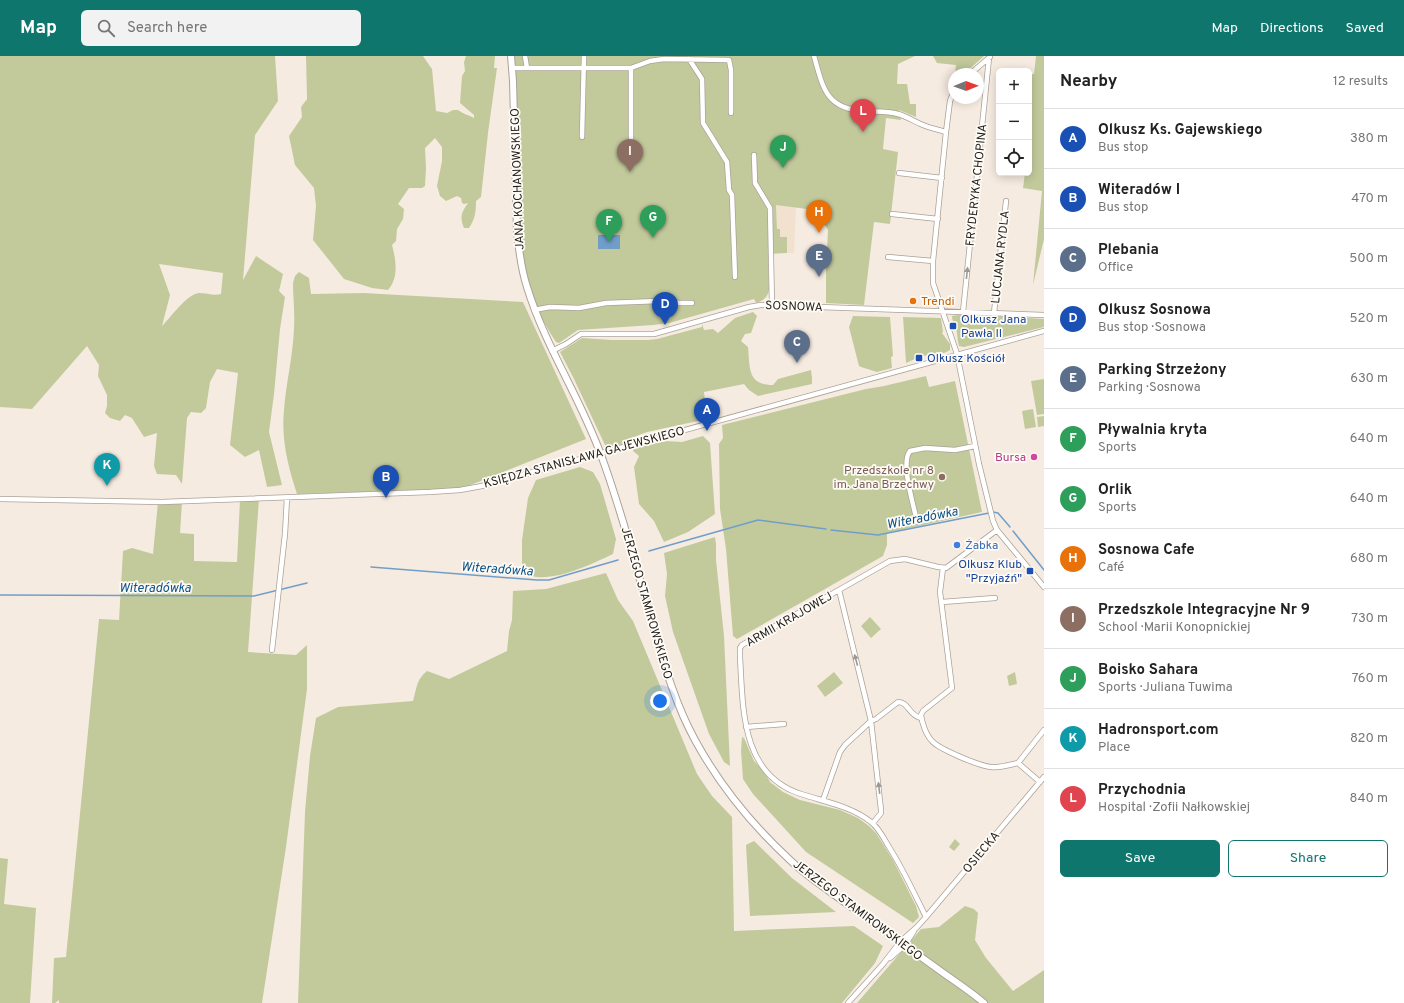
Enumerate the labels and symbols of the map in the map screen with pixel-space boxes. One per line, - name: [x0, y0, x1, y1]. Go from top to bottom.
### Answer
- north arrow: [948, 68, 984, 104]
- pin: L: [850, 99, 876, 132]
- street label: JANA KOCHANOWSKIEGO: [508, 108, 528, 250]
- street label: FRYDERYKA CHOPINA: [963, 123, 991, 247]
- pin: J: [770, 135, 796, 168]
- pin: I: [617, 139, 643, 172]
- pin: H: [806, 200, 832, 233]
- pin: G: [640, 205, 666, 238]
- pin: F: [596, 209, 622, 242]
- street label: LUCJANA RYDLA: [988, 210, 1014, 305]
- pin: E: [806, 244, 832, 277]
- one-way arrow: [964, 267, 970, 279]
- pin: D: [652, 292, 678, 325]
- place label: Trendi: [921, 294, 955, 310]
- marker: Trendi: [908, 296, 918, 306]
- street label: SOSNOWA: [765, 298, 823, 316]
- place label: Olkusz Jana Pawła II: [961, 312, 1026, 342]
- marker: Olkusz Jana Pawła II: [948, 321, 958, 331]
- pin: C: [784, 330, 810, 363]
- place label: Olkusz Kościół: [927, 351, 1005, 367]
- marker: Olkusz Kościół: [914, 353, 924, 363]
- pin: A: [694, 398, 720, 431]
- street label: KSIĘDZA STANISŁAWA GAJEWSKIEGO: [482, 423, 687, 493]
- place label: Bursa: [995, 450, 1026, 466]
- marker: Bursa: [1029, 452, 1039, 462]
- pin: K: [94, 453, 120, 486]
- place label: Przedszkole nr 8 im. Jana Brzechwy: [834, 463, 934, 493]
- pin: B: [373, 465, 399, 498]
- marker: Przedszkole nr 8 im. Jana Brzechwy: [937, 472, 947, 482]
- water label: Witeradówka: [885, 504, 960, 534]
- street label: JERZEGO STAMIROWSKIEGO: [617, 525, 675, 681]
- place label: Żabka: [965, 538, 998, 554]
- marker: Żabka: [952, 540, 962, 550]
- place label: Olkusz Klub "Przyjaźń": [958, 557, 1022, 587]
- water label: Witeradówka: [460, 560, 534, 581]
- marker: Olkusz Klub "Przyjaźń": [1025, 566, 1035, 576]
- water label: Witeradówka: [119, 581, 191, 597]
- street label: ARMII KRAJOWEJ: [743, 589, 836, 651]
- one-way arrow: [853, 654, 859, 666]
- your location: [650, 691, 670, 711]
- one-way arrow: [876, 782, 882, 794]
- street label: OSIECKA: [960, 828, 1004, 877]
- street label: JERZEGO STAMIROWSKIEGO: [790, 857, 925, 965]

